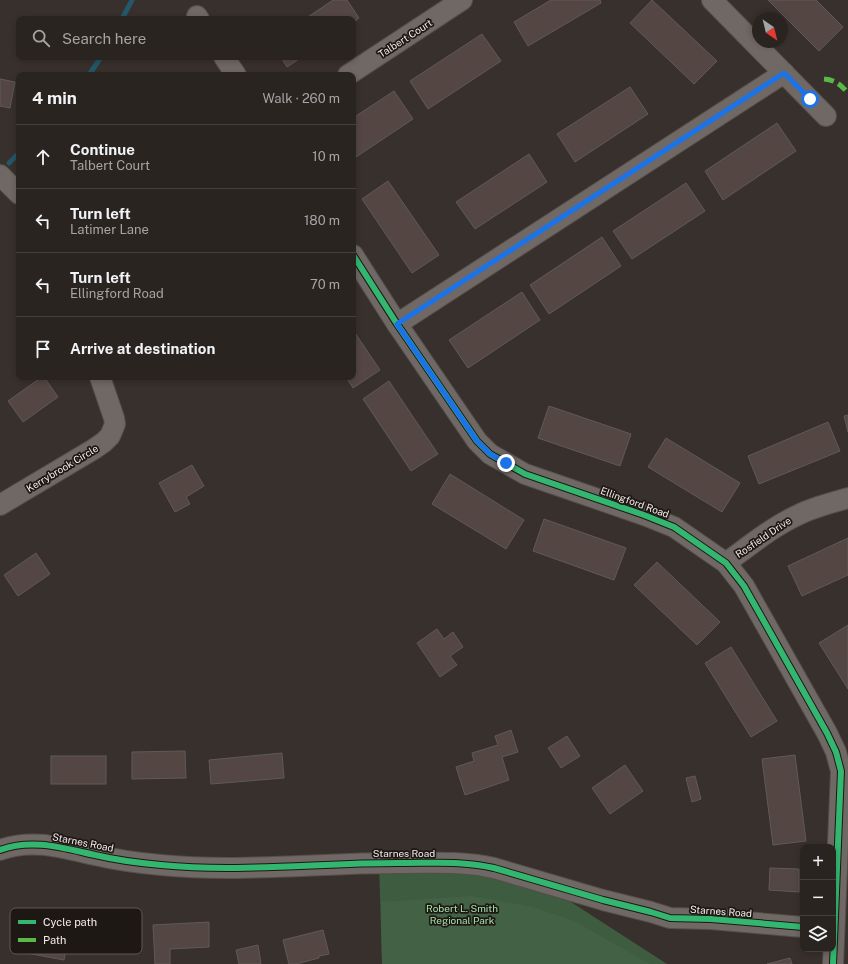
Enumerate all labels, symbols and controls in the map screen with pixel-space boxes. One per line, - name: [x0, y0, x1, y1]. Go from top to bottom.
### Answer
- north arrow: [752, 12, 788, 48]
- search box: [16, 16, 356, 60]
- street label: Talbert Court: [376, 16, 434, 60]
- icon: search: [30, 27, 52, 49]
- text: Search here: [62, 30, 146, 47]
- text: 4 min: [32, 88, 77, 108]
- route start: [801, 90, 819, 108]
- text: Walk · 260 m: [262, 91, 340, 106]
- text: Continue: [70, 141, 135, 158]
- icon: ahead: [32, 146, 54, 168]
- text: 10 m: [312, 149, 340, 164]
- text: Talbert Court: [70, 158, 150, 173]
- text: Turn left: [70, 205, 131, 222]
- icon: left: [32, 210, 54, 232]
- text: 180 m: [304, 213, 340, 228]
- text: Latimer Lane: [70, 222, 149, 237]
- text: Turn left: [70, 269, 131, 286]
- icon: left: [32, 274, 54, 296]
- text: 70 m: [310, 277, 340, 292]
- text: Ellingford Road: [70, 286, 164, 301]
- icon: arrive: [32, 338, 54, 360]
- text: Arrive at destination: [70, 340, 215, 357]
- street label: Kerrybrook Circle: [24, 442, 100, 494]
- route end: [497, 454, 515, 472]
- street label: Ellingford Road: [599, 484, 671, 520]
- street label: Rosfield Drive: [733, 514, 793, 560]
- street label: Starnes Road: [51, 830, 115, 854]
- map controls: [800, 844, 836, 952]
- button: +: [800, 844, 836, 880]
- street label: Starnes Road: [373, 847, 435, 859]
- button: −: [800, 880, 836, 916]
- park label: Robert L. Smith Regional Park: [426, 902, 498, 926]
- street label: Starnes Road: [689, 903, 753, 919]
- legend: [10, 908, 142, 954]
- text: Cycle path: [43, 916, 97, 928]
- button: layers: [800, 916, 836, 952]
- text: Path: [43, 934, 66, 946]

